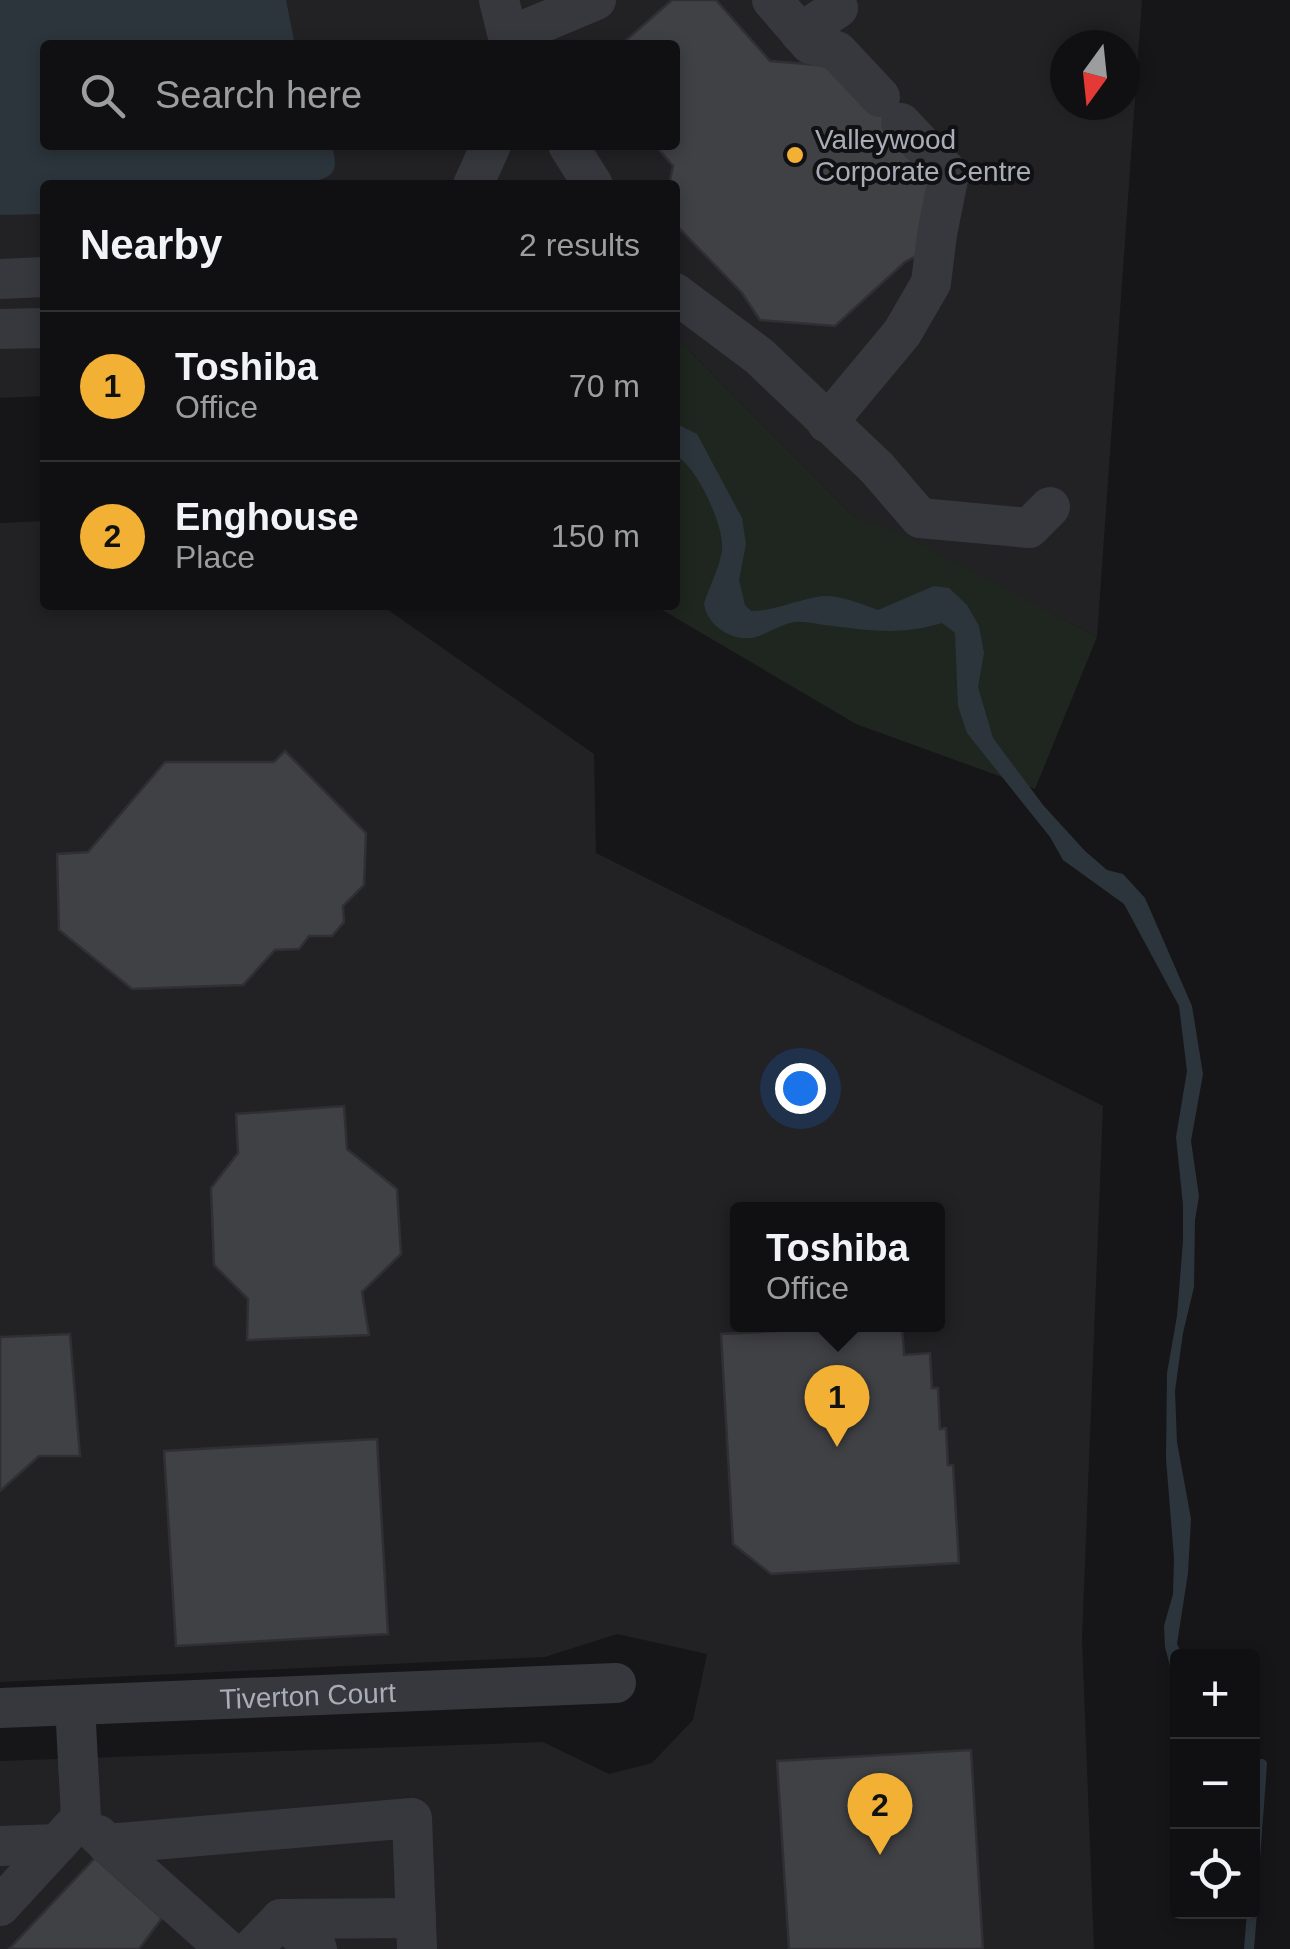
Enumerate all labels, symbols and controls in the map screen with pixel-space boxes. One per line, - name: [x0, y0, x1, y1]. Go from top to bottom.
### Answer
- north arrow: [1050, 30, 1140, 120]
- search box: [40, 40, 680, 150]
- icon: search: [75, 68, 130, 123]
- text: Search here: [155, 74, 362, 116]
- place label: Valleywood Corporate Centre: [815, 124, 1031, 187]
- marker: Valleywood Corporate Centre: [784, 144, 806, 166]
- text: Nearby: [80, 221, 222, 268]
- text: 2 results: [519, 227, 640, 263]
- text: Toshiba: [175, 346, 318, 388]
- text: 1: [104, 368, 121, 404]
- text: 70 m: [569, 368, 640, 404]
- text: Office: [175, 389, 258, 425]
- text: Enghouse: [175, 496, 359, 538]
- text: 2: [104, 518, 121, 554]
- text: 150 m: [551, 518, 640, 554]
- text: Place: [175, 539, 255, 575]
- your location: [775, 1063, 826, 1114]
- popup: [730, 1202, 945, 1332]
- text: Toshiba: [766, 1227, 909, 1269]
- text: Office: [766, 1270, 849, 1306]
- pin: 1: [804, 1364, 870, 1447]
- map controls: [1170, 1649, 1260, 1919]
- button: +: [1170, 1649, 1260, 1739]
- street label: Tiverton Court: [219, 1677, 397, 1715]
- button: −: [1170, 1739, 1260, 1829]
- pin: 2: [848, 1772, 912, 1855]
- button: locate: [1170, 1829, 1260, 1919]

